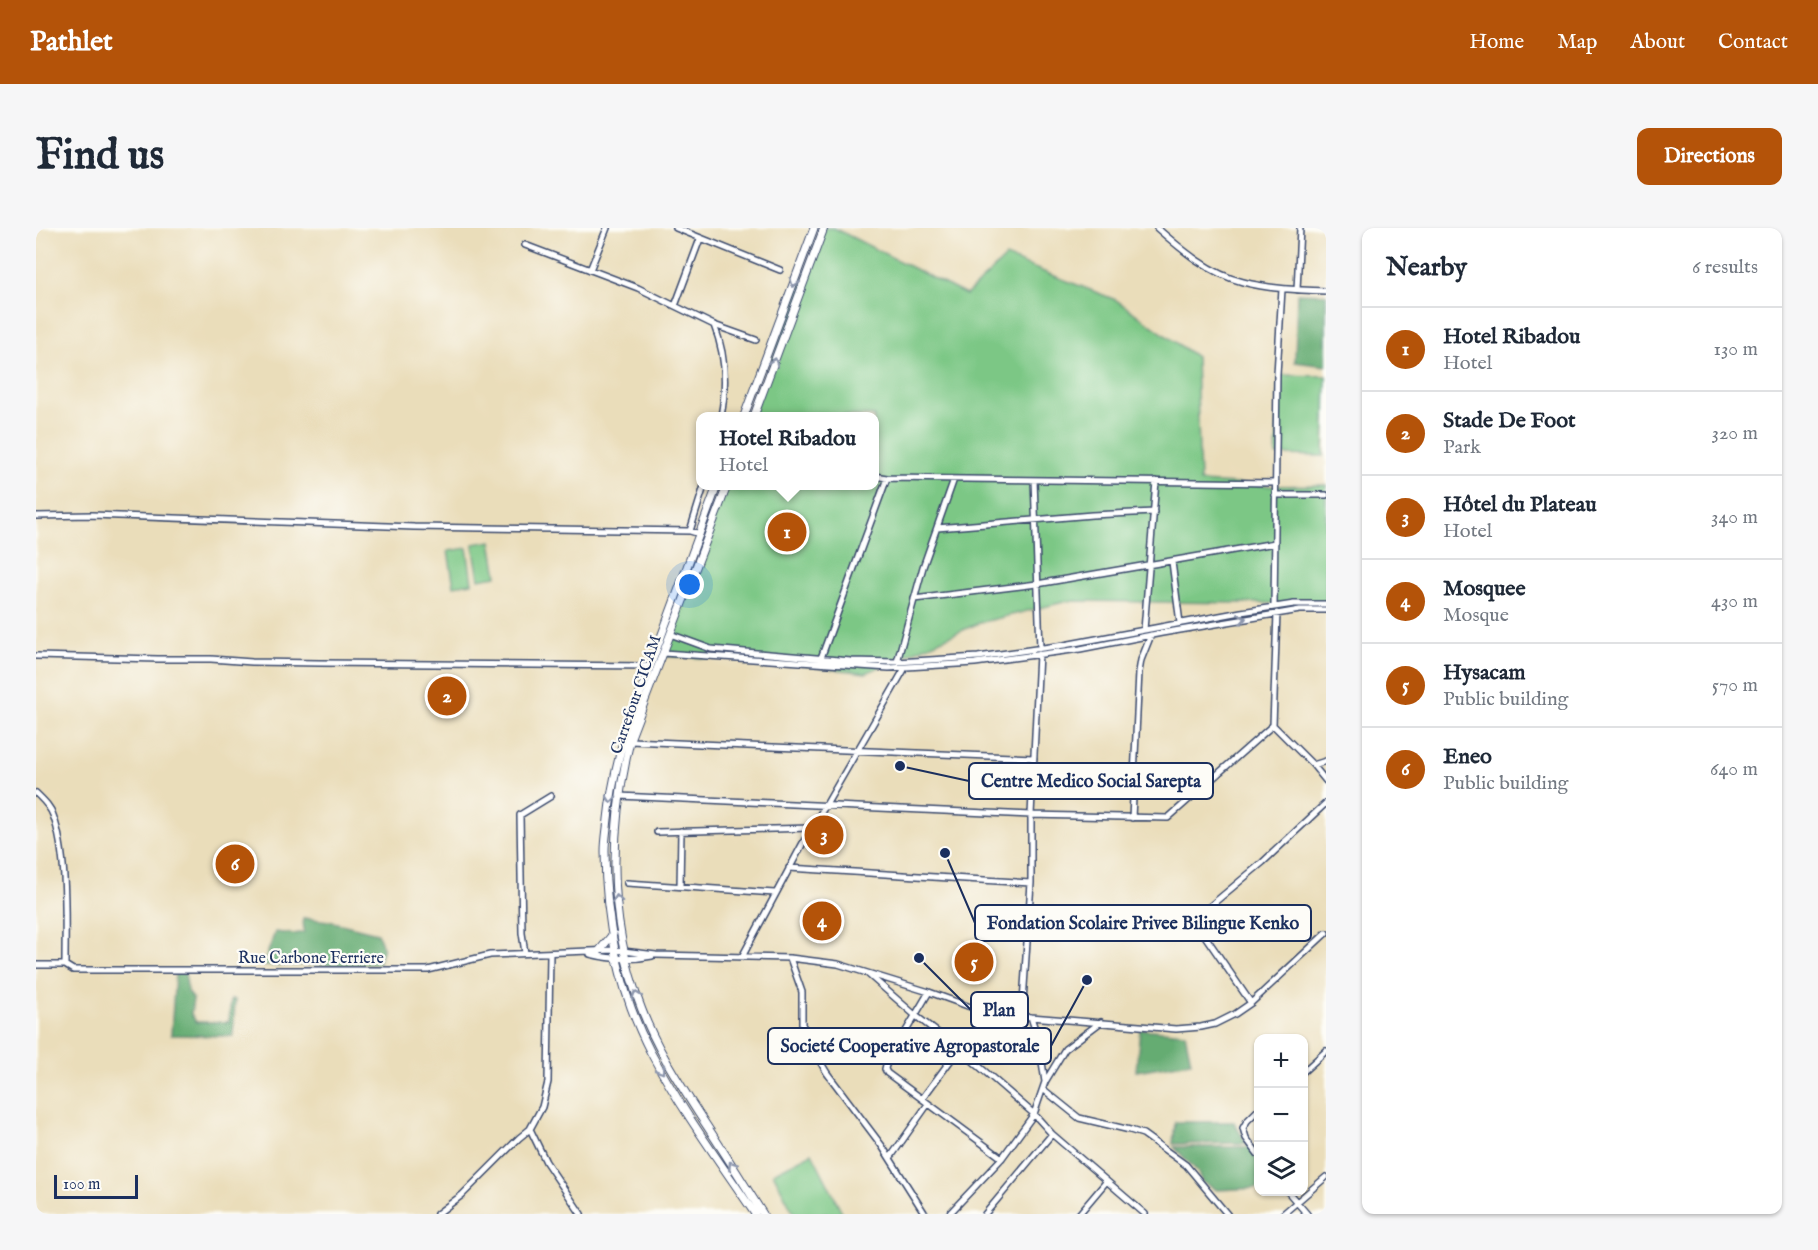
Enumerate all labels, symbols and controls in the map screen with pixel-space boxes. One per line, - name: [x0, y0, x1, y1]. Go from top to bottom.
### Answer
- text: Pathlet: [30, 25, 113, 60]
- text: Home: [1469, 29, 1524, 56]
- text: Map: [1557, 29, 1597, 56]
- text: About: [1630, 29, 1685, 56]
- text: Contact: [1718, 29, 1788, 56]
- button: Directions: [1637, 128, 1782, 185]
- text: Find us: [36, 130, 164, 183]
- text: Nearby: [1386, 251, 1467, 284]
- text: 6 results: [1692, 255, 1758, 280]
- one-way arrow: [788, 277, 801, 288]
- text: Hotel Ribadou: [1443, 323, 1581, 351]
- text: 1: [1402, 337, 1409, 362]
- text: 130 m: [1713, 337, 1758, 362]
- text: Hotel: [1443, 351, 1492, 376]
- one-way arrow: [767, 357, 779, 368]
- text: Stade De Foot: [1443, 407, 1576, 435]
- popup: [696, 412, 879, 490]
- text: 2: [1401, 421, 1410, 446]
- text: 320 m: [1712, 421, 1758, 446]
- text: Hotel Ribadou: [719, 425, 856, 453]
- text: Park: [1443, 435, 1481, 460]
- text: Hotel: [719, 453, 768, 478]
- text: Hôtel du Plateau: [1443, 491, 1597, 519]
- text: 3: [1402, 505, 1409, 530]
- text: 340 m: [1711, 505, 1758, 530]
- pin: 1: [768, 510, 807, 554]
- text: Hotel: [1443, 519, 1492, 544]
- your location: [675, 570, 704, 599]
- text: Mosquee: [1443, 575, 1526, 603]
- text: 4: [1401, 589, 1410, 614]
- text: 430 m: [1711, 589, 1758, 614]
- text: Mosque: [1443, 603, 1509, 628]
- one-way arrow: [1237, 613, 1247, 626]
- street label: Carrefour CICAM: [607, 632, 667, 757]
- text: Hysacam: [1443, 659, 1526, 687]
- text: 5: [1402, 673, 1409, 698]
- text: 570 m: [1712, 673, 1758, 698]
- pin: 2: [428, 674, 466, 718]
- text: Public building: [1443, 687, 1568, 712]
- text: Eneo: [1443, 743, 1492, 771]
- text: 6: [1401, 757, 1410, 782]
- text: 640 m: [1710, 757, 1758, 782]
- callout: Centre Medico Social Sarepta: [969, 763, 1213, 799]
- text: Centre Medico Social Sarepta: [981, 771, 1202, 794]
- text: Public building: [1443, 771, 1568, 796]
- one-way arrow: [605, 794, 617, 803]
- pin: 3: [804, 812, 844, 858]
- pin: 6: [216, 842, 254, 886]
- one-way arrow: [610, 895, 623, 904]
- pin: 4: [802, 898, 842, 944]
- callout: Fondation Scolaire Privee Bilingue Kenko: [975, 905, 1311, 941]
- text: Fondation Scolaire Privee Bilingue Kenko: [987, 913, 1299, 936]
- pin: 5: [954, 940, 994, 984]
- street label: Rue Carbone Ferriere: [238, 949, 384, 969]
- one-way arrow: [631, 991, 644, 1001]
- callout: Plan: [971, 992, 1028, 1028]
- text: Plan: [983, 1000, 1016, 1023]
- callout: Societé Cooperative Agropastorale: [768, 1028, 1051, 1064]
- map controls: [1254, 1034, 1308, 1196]
- button: +: [1254, 1034, 1308, 1088]
- text: Societé Cooperative Agropastorale: [780, 1036, 1040, 1059]
- one-way arrow: [654, 1064, 665, 1074]
- button: −: [1254, 1088, 1308, 1142]
- button: layers: [1254, 1142, 1308, 1196]
- one-way arrow: [728, 1161, 739, 1172]
- scale bar: [54, 1172, 138, 1200]
- text: 100 m: [63, 1175, 100, 1195]

